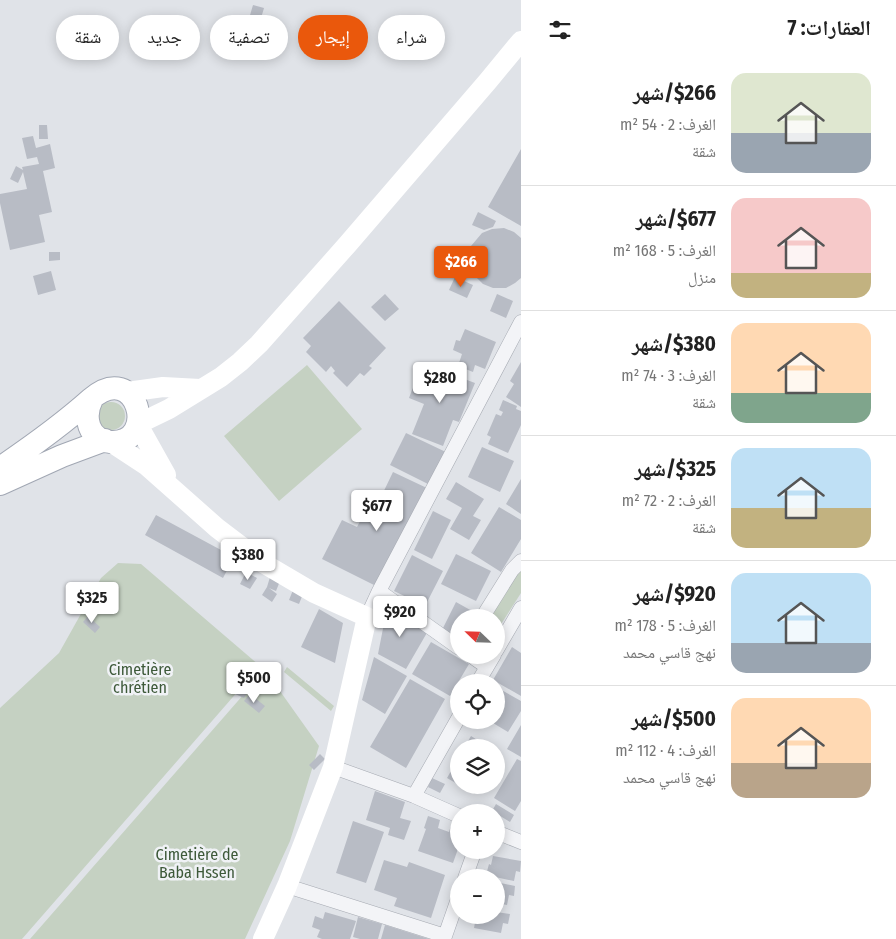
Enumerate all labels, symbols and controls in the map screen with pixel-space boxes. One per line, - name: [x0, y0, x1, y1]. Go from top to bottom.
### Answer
- chip: شقة: [56, 15, 119, 60]
- chip: جديد: [129, 15, 200, 60]
- chip: تصفية: [210, 15, 288, 60]
- chip: إيجار: [298, 15, 368, 60]
- chip: شراء: [378, 15, 445, 60]
- text: العقارات: 7: [787, 15, 871, 41]
- icon: filters: [546, 16, 574, 44]
- text: $266/شهر: [633, 80, 716, 106]
- icon: home: [771, 93, 831, 153]
- text: الغرف: 2 · 54 m²: [620, 115, 716, 134]
- text: شقة: [692, 142, 716, 161]
- text: $677/شهر: [636, 206, 716, 232]
- icon: home: [771, 218, 831, 278]
- text: الغرف: 5 · 168 m²: [613, 241, 716, 260]
- pin: $266: [431, 246, 491, 288]
- text: $266: [445, 252, 477, 271]
- text: منزل: [688, 268, 716, 287]
- text: $380/شهر: [632, 331, 716, 357]
- icon: home: [771, 343, 831, 403]
- pin: $280: [410, 362, 470, 404]
- text: الغرف: 3 · 74 m²: [621, 366, 716, 385]
- text: $280: [424, 368, 456, 387]
- text: شقة: [692, 393, 716, 412]
- text: $325/شهر: [635, 456, 716, 482]
- icon: home: [771, 468, 831, 528]
- pin: $677: [347, 490, 407, 532]
- text: الغرف: 2 · 72 m²: [622, 491, 716, 510]
- text: $677: [362, 496, 392, 515]
- text: شقة: [692, 518, 716, 537]
- pin: $380: [218, 538, 278, 581]
- text: $380: [232, 545, 264, 564]
- text: $920/شهر: [633, 581, 716, 607]
- pin: $325: [62, 582, 122, 624]
- text: $325: [77, 588, 107, 607]
- icon: home: [771, 593, 831, 653]
- pin: $920: [370, 596, 430, 638]
- text: $920: [384, 602, 416, 621]
- north arrow: [450, 609, 505, 664]
- map controls: [450, 609, 505, 924]
- text: الغرف: 5 · 178 m²: [614, 616, 716, 635]
- text: نهج قاسي محمد: [623, 643, 716, 662]
- park label: Cimetière chrétien: [109, 660, 171, 697]
- pin: $500: [224, 662, 284, 704]
- text: $500: [237, 668, 271, 687]
- button: locate: [450, 674, 505, 729]
- text: $500/شهر: [631, 706, 716, 732]
- icon: home: [771, 718, 831, 778]
- button: layers: [450, 739, 505, 794]
- text: الغرف: 4 · 112 m²: [615, 741, 716, 760]
- text: نهج قاسي محمد: [623, 768, 716, 787]
- button: +: [450, 804, 505, 859]
- park label: Cimetière de Baba Hssen: [156, 845, 238, 882]
- button: −: [450, 869, 505, 924]

